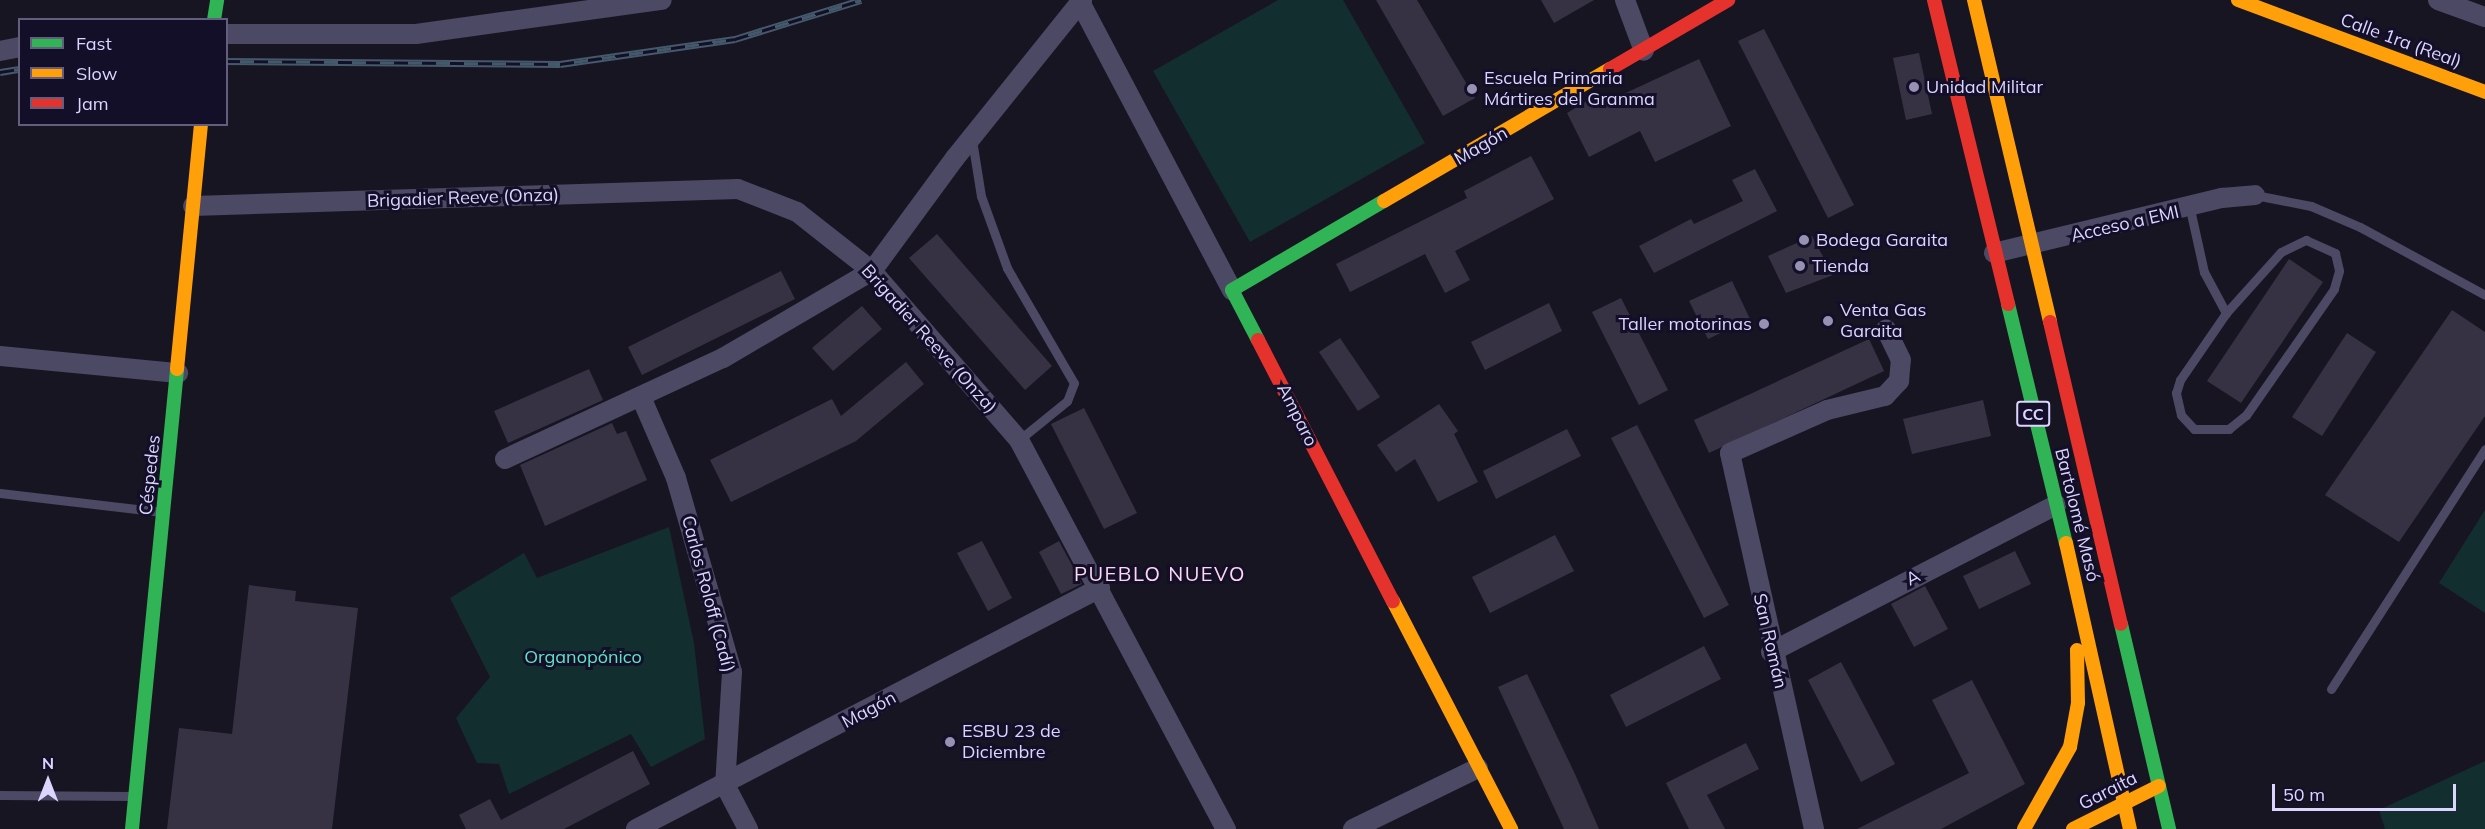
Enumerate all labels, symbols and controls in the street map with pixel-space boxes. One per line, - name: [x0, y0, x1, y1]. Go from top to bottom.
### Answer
- street label: Calle 1ra (Real): [2338, 9, 2464, 73]
- legend: [18, 18, 228, 126]
- text: Fast: [76, 32, 112, 55]
- text: Slow: [76, 62, 117, 85]
- place label: Escuela Primaria Mártires del Granma: [1484, 68, 1655, 110]
- place label: Unidad Militar: [1926, 76, 2043, 98]
- marker: Unidad Militar: [1907, 80, 1921, 94]
- marker: Escuela Primaria Mártires del Granma: [1465, 82, 1479, 96]
- text: Jam: [76, 92, 109, 115]
- street label: Magón: [1451, 122, 1511, 170]
- street label: Brigadier Reeve (Onza): [367, 184, 559, 212]
- street label: Acceso a EMI: [2069, 201, 2181, 247]
- place label: Bodega Garaita: [1816, 229, 1948, 251]
- marker: Bodega Garaita: [1797, 233, 1811, 247]
- place label: Tienda: [1812, 255, 1869, 277]
- marker: Tienda: [1793, 259, 1807, 273]
- street label: Brigadier Reeve (Onza): [857, 260, 1001, 418]
- place label: Venta Gas Garaita: [1840, 300, 1927, 342]
- place label: Taller motorinas: [1619, 313, 1752, 335]
- marker: Venta Gas Garaita: [1821, 314, 1835, 328]
- marker: Taller motorinas: [1757, 317, 1771, 331]
- street label: Amparo: [1272, 380, 1322, 450]
- road number: CC: [2015, 401, 2051, 427]
- street label: Céspedes: [135, 434, 165, 516]
- street label: Bartolomé Masó: [2050, 446, 2104, 584]
- street label: Carlos Roloff (Cadí): [677, 513, 739, 675]
- district label: PUEBLO NUEVO: [1074, 561, 1246, 585]
- street label: A: [1902, 565, 1924, 591]
- street label: San Román: [1749, 591, 1791, 691]
- park label: Organopónico: [524, 646, 642, 668]
- street label: Magón: [838, 687, 900, 733]
- place label: ESBU 23 de Diciembre: [962, 721, 1061, 764]
- marker: ESBU 23 de Diciembre: [943, 735, 957, 749]
- north arrow: [18, 751, 78, 811]
- text: N: [42, 753, 54, 773]
- street label: Garaita: [2075, 767, 2141, 815]
- scale bar: [2275, 772, 2460, 810]
- text: 50 m: [2283, 783, 2325, 806]

